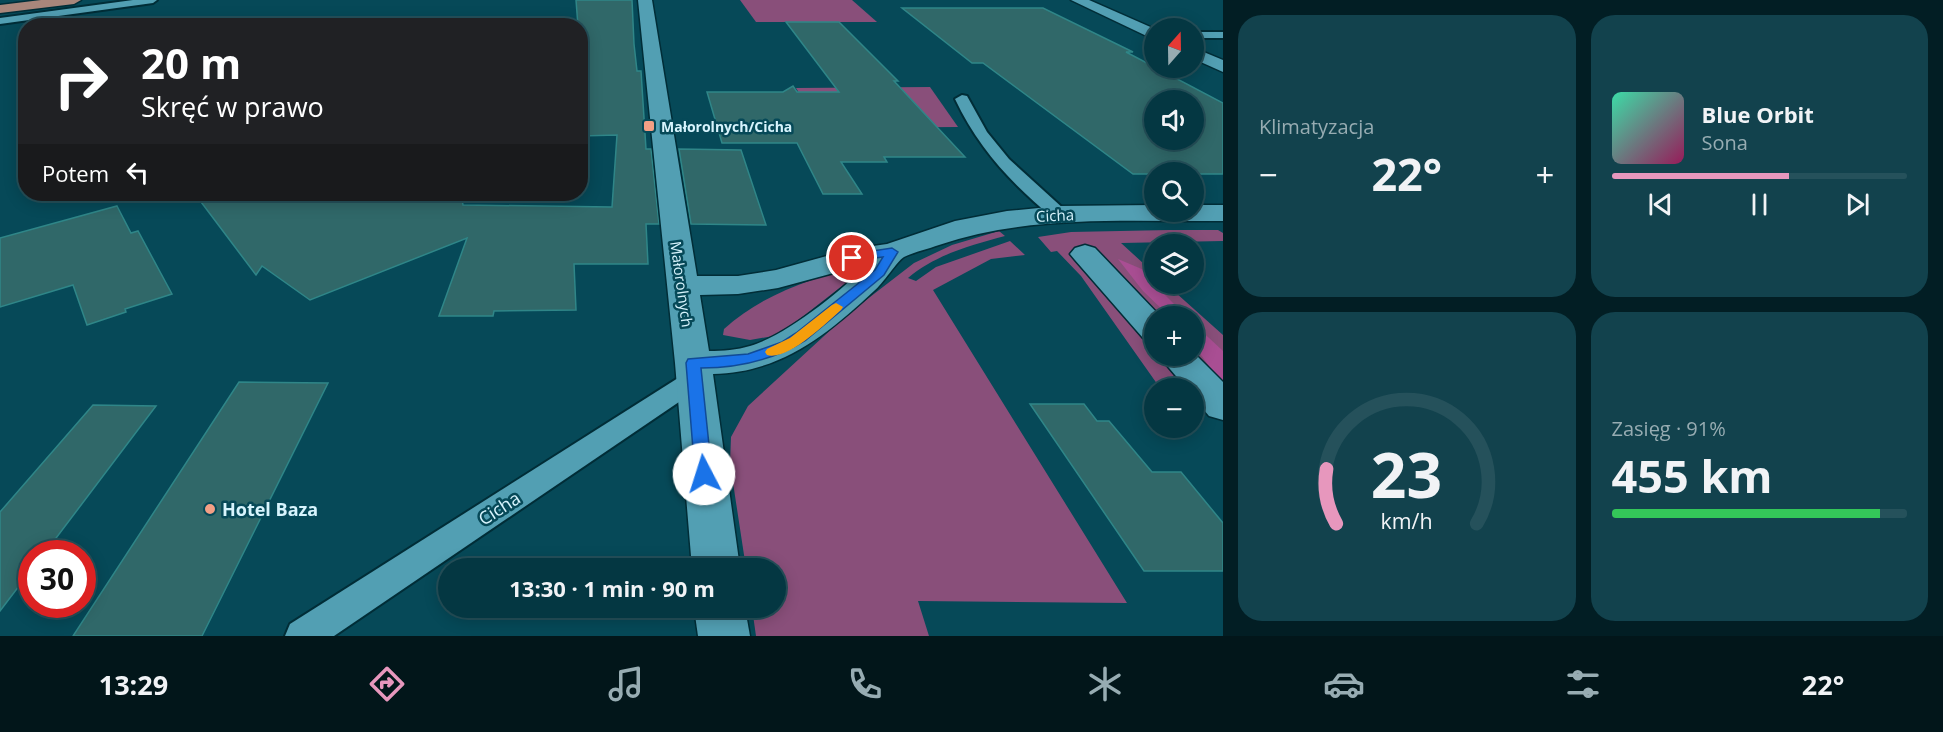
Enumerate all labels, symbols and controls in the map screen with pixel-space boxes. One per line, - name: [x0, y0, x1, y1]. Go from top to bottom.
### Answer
- north arrow: [1144, 18, 1204, 78]
- map controls: [1144, 18, 1204, 438]
- text: 20 m: [141, 34, 241, 91]
- icon: right: [42, 42, 120, 120]
- text: Skręć w prawo: [141, 88, 324, 125]
- button: sound: [1144, 90, 1204, 150]
- text: Blue Orbit: [1702, 99, 1814, 129]
- text: Klimatyzacja: [1259, 113, 1374, 140]
- place label: Małorolnych/Cicha: [661, 117, 792, 136]
- marker: Małorolnych/Cicha: [642, 119, 656, 133]
- text: Sona: [1702, 129, 1748, 156]
- text: 22°: [1371, 143, 1442, 204]
- text: −: [1259, 152, 1278, 197]
- text: +: [1536, 152, 1554, 197]
- icon: left: [121, 156, 154, 189]
- text: Potem: [42, 158, 109, 188]
- button: search: [1144, 162, 1204, 222]
- icon: previous: [1644, 188, 1677, 221]
- icon: pause: [1743, 188, 1776, 221]
- icon: next: [1841, 188, 1874, 221]
- street label: Cicha: [1036, 204, 1074, 226]
- pin: [826, 232, 877, 283]
- button: layers: [1144, 234, 1204, 294]
- street label: Małorolnych: [666, 240, 698, 328]
- icon: arrive: [835, 241, 868, 274]
- button: +: [1144, 306, 1204, 366]
- button: −: [1144, 378, 1204, 438]
- text: Zasięg · 91%: [1612, 415, 1726, 442]
- text: 23: [1371, 431, 1442, 516]
- position arrow: [672, 442, 736, 506]
- text: 455 km: [1612, 445, 1772, 506]
- street label: Cicha: [473, 486, 525, 530]
- place label: Hotel Baza: [222, 497, 318, 521]
- marker: Hotel Baza: [203, 502, 217, 516]
- text: km/h: [1381, 506, 1433, 535]
- speed limit sign: 30: [18, 540, 96, 618]
- text: 13:30 · 1 min · 90 m: [509, 573, 715, 603]
- icon: directions: [366, 663, 408, 705]
- icon: music: [605, 663, 647, 705]
- icon: phone: [844, 663, 886, 705]
- icon: climate: [1084, 663, 1126, 705]
- icon: car: [1323, 663, 1365, 705]
- icon: filters: [1562, 663, 1604, 705]
- text: 13:29: [99, 666, 168, 703]
- text: 22°: [1802, 666, 1844, 703]

